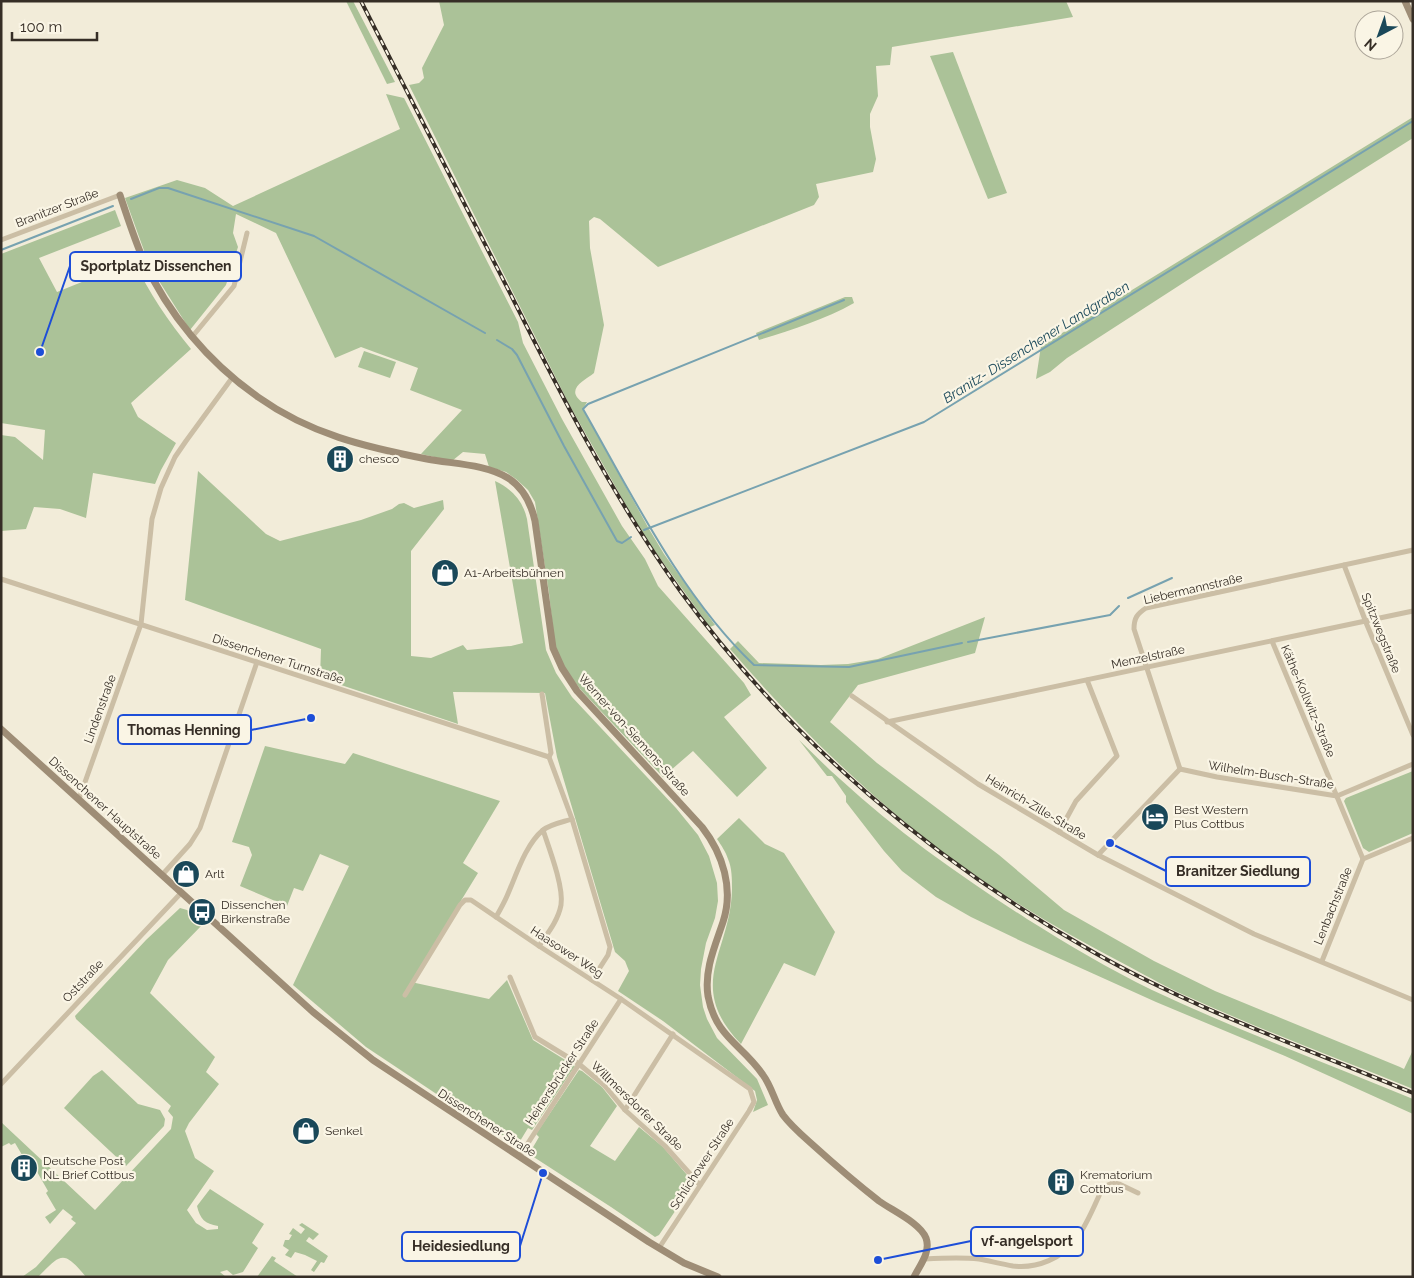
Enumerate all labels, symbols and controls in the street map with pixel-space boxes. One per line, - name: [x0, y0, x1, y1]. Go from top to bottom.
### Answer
- scale bar: [12, 10, 98, 42]
- north arrow: [1354, 10, 1404, 60]
- text: 100 m: [20, 18, 62, 36]
- text: N: [1361, 35, 1380, 54]
- street label: Branitzer Straße: [14, 186, 100, 230]
- callout: Sportplatz Dissenchen: [70, 252, 241, 281]
- text: Sportplatz Dissenchen: [80, 258, 232, 274]
- water label: Branitz- Dissenchener Landgraben: [940, 278, 1132, 406]
- building icon: chesco: [325, 444, 355, 474]
- place label: chesco: [359, 452, 399, 466]
- shop icon: A1-Arbeitsbühnen: [430, 558, 460, 588]
- place label: A1-Arbeitsbühnen: [464, 566, 564, 580]
- street label: Liebermannstraße: [1142, 571, 1244, 607]
- street label: Spitzwegstraße: [1359, 591, 1403, 675]
- street label: Dissenchener Turnstraße: [211, 631, 345, 687]
- street label: Menzelstraße: [1110, 642, 1186, 672]
- street label: Käthe-Kollwitz-Straße: [1278, 643, 1338, 759]
- street label: Werner-von-Siemens-Straße: [575, 671, 693, 799]
- street label: Lindenstraße: [81, 673, 119, 745]
- callout: Thomas Henning: [118, 715, 251, 744]
- text: Thomas Henning: [127, 722, 241, 738]
- street label: Dissenchener Hauptstraße: [46, 754, 164, 862]
- street label: Wilhelm-Busch-Straße: [1207, 758, 1335, 792]
- street label: Heinrich-Zille-Straße: [983, 771, 1089, 843]
- hotel icon: Best Western Plus Cottbus: [1140, 802, 1170, 832]
- place label: Best Western Plus Cottbus: [1174, 803, 1248, 831]
- callout: Branitzer Siedlung: [1166, 857, 1310, 886]
- shop icon: Arlt: [171, 859, 201, 889]
- text: Branitzer Siedlung: [1176, 863, 1300, 879]
- street label: Lenbachstraße: [1311, 865, 1355, 947]
- place label: Arlt: [205, 867, 225, 881]
- bus stop icon: Dissenchen Birkenstraße: [187, 897, 217, 927]
- place label: Dissenchen Birkenstraße: [221, 898, 290, 926]
- street label: Haasower Weg: [528, 923, 606, 981]
- street label: Oststraße: [60, 957, 106, 1005]
- street label: Heinersbrücker Straße: [523, 1016, 601, 1128]
- street label: Willmersdorfer Straße: [588, 1059, 686, 1153]
- street label: Dissenchener Straße: [435, 1086, 539, 1160]
- shop icon: Senkel: [291, 1116, 321, 1146]
- street label: Schlichower Straße: [667, 1116, 737, 1212]
- place label: Senkel: [325, 1124, 363, 1138]
- building icon: Deutsche Post NL Brief Cottbus: [9, 1153, 39, 1183]
- place label: Deutsche Post NL Brief Cottbus: [43, 1154, 134, 1182]
- building icon: Krematorium Cottbus: [1046, 1167, 1076, 1197]
- place label: Krematorium Cottbus: [1080, 1168, 1152, 1196]
- callout: vf-angelsport: [971, 1227, 1083, 1256]
- callout: Heidesiedlung: [402, 1232, 520, 1261]
- text: vf-angelsport: [981, 1233, 1074, 1249]
- text: Heidesiedlung: [412, 1238, 510, 1254]

